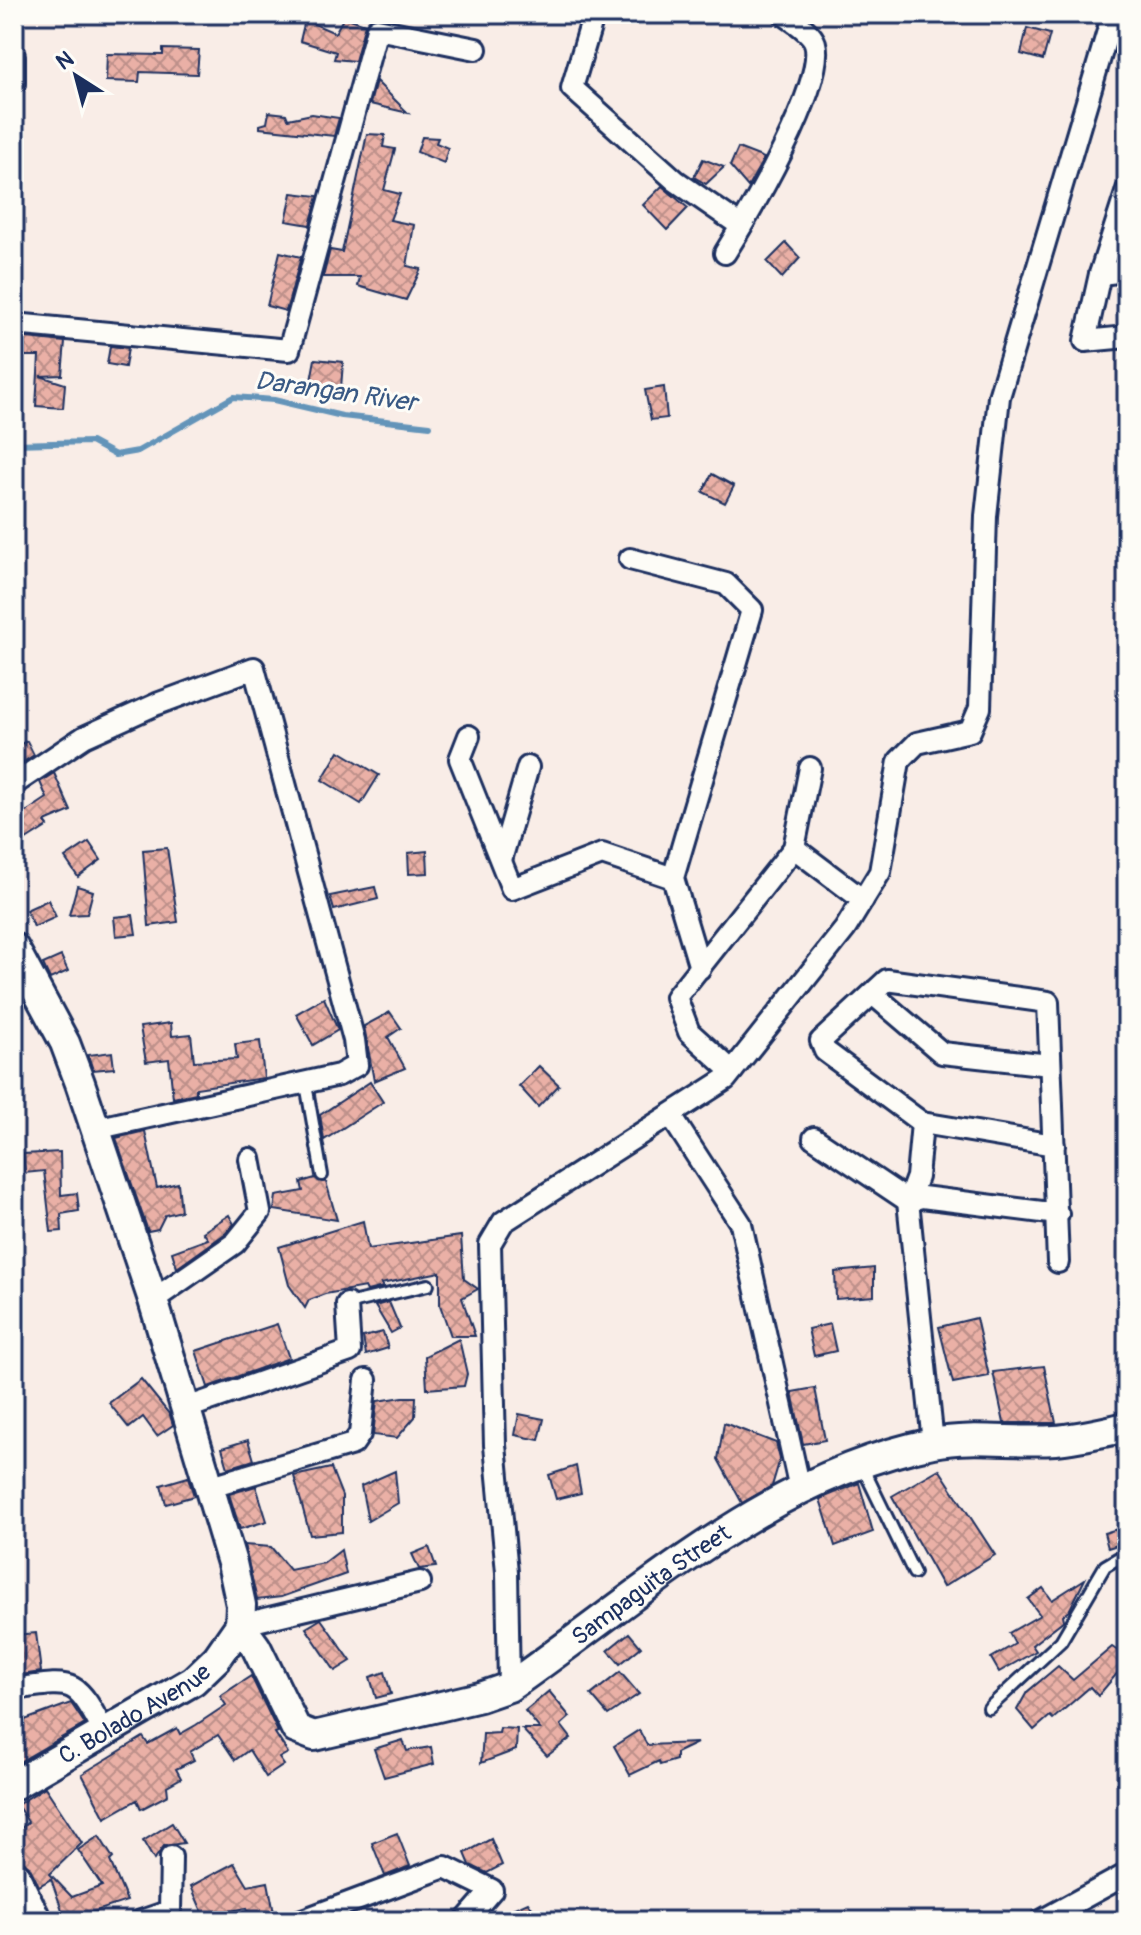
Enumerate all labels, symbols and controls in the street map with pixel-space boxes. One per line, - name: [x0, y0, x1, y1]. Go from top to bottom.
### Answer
- north arrow: [36, 36, 116, 116]
- text: N: [51, 45, 79, 76]
- water label: Darangan River: [253, 365, 422, 420]
- street label: Sampaguita Street: [566, 1518, 736, 1651]
- street label: C. Bolado Avenue: [53, 1657, 217, 1770]

